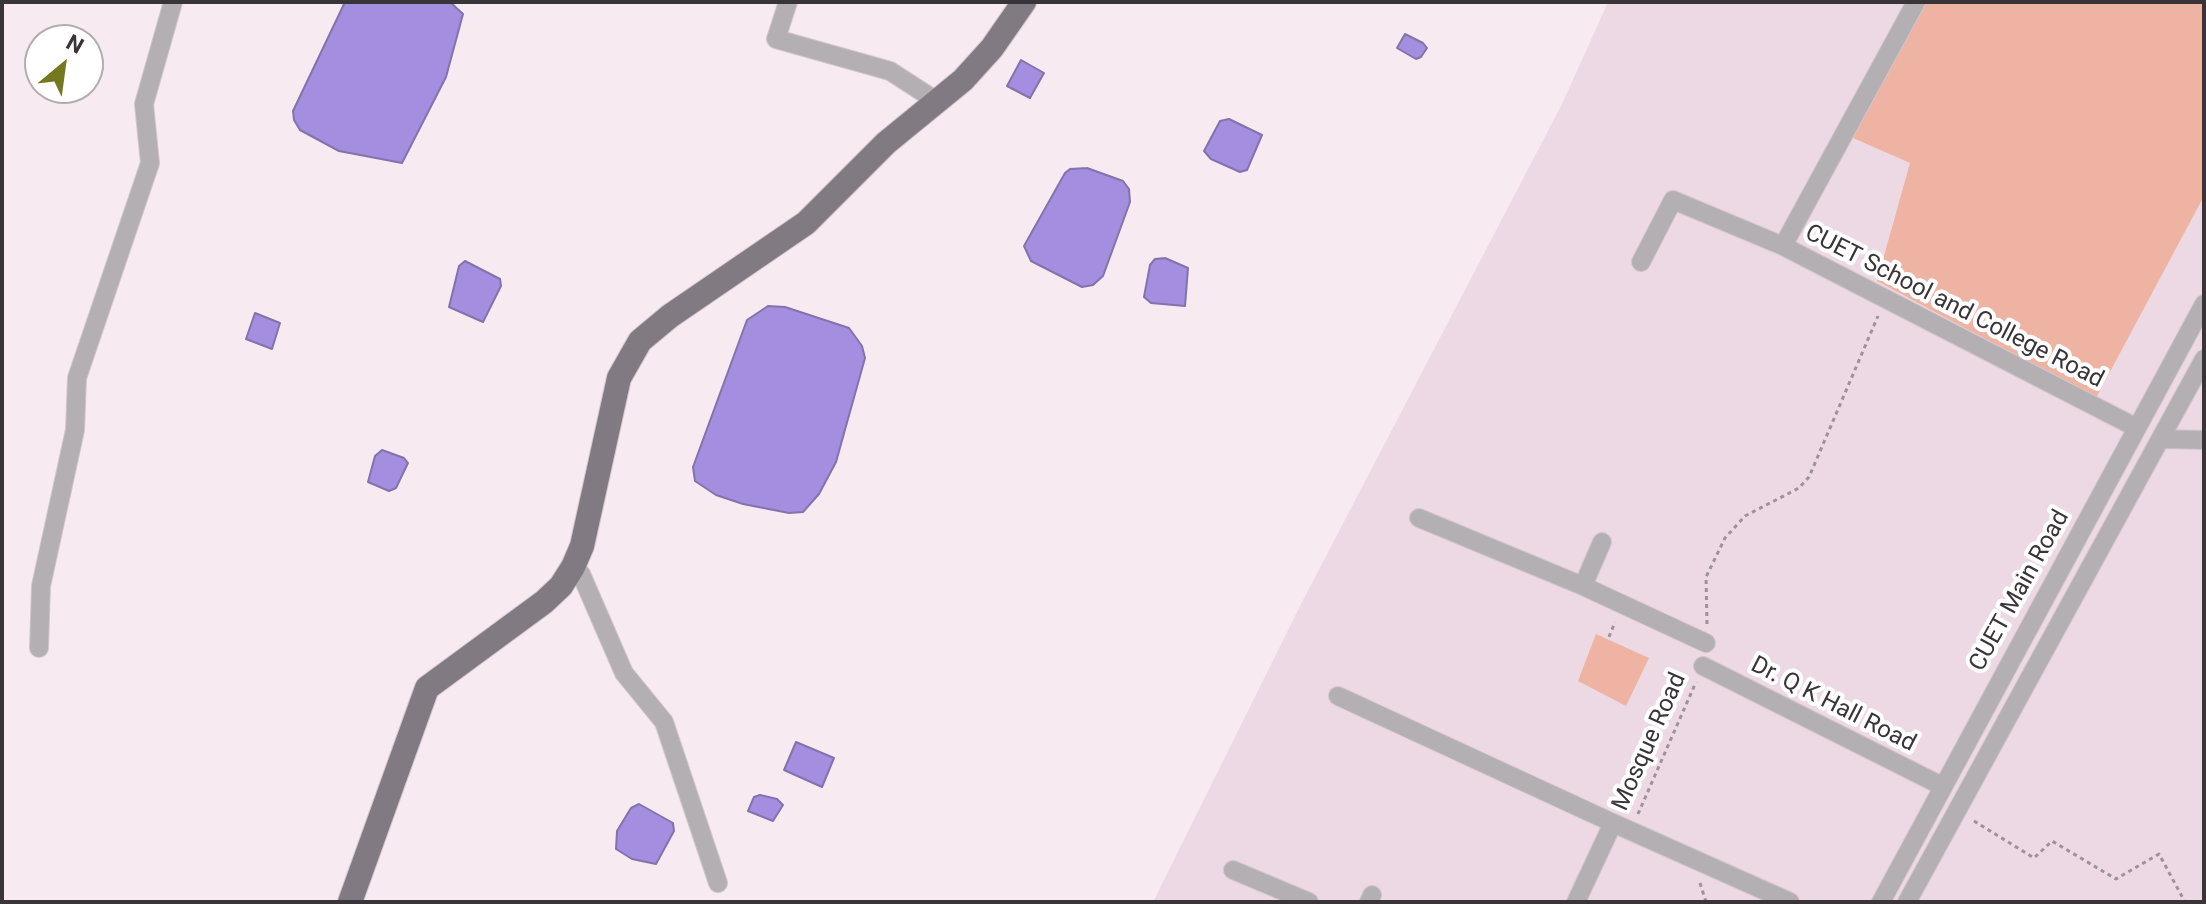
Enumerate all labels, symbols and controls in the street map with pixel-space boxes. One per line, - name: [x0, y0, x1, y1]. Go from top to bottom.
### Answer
- north arrow: [24, 24, 104, 104]
- text: N: [62, 30, 88, 59]
- street label: CUET School and College Road: [1800, 219, 2108, 395]
- street label: CUET Main Road: [1964, 506, 2076, 676]
- street label: Dr. Q K Hall Road: [1746, 651, 1920, 759]
- street label: Mosque Road: [1607, 669, 1693, 815]

